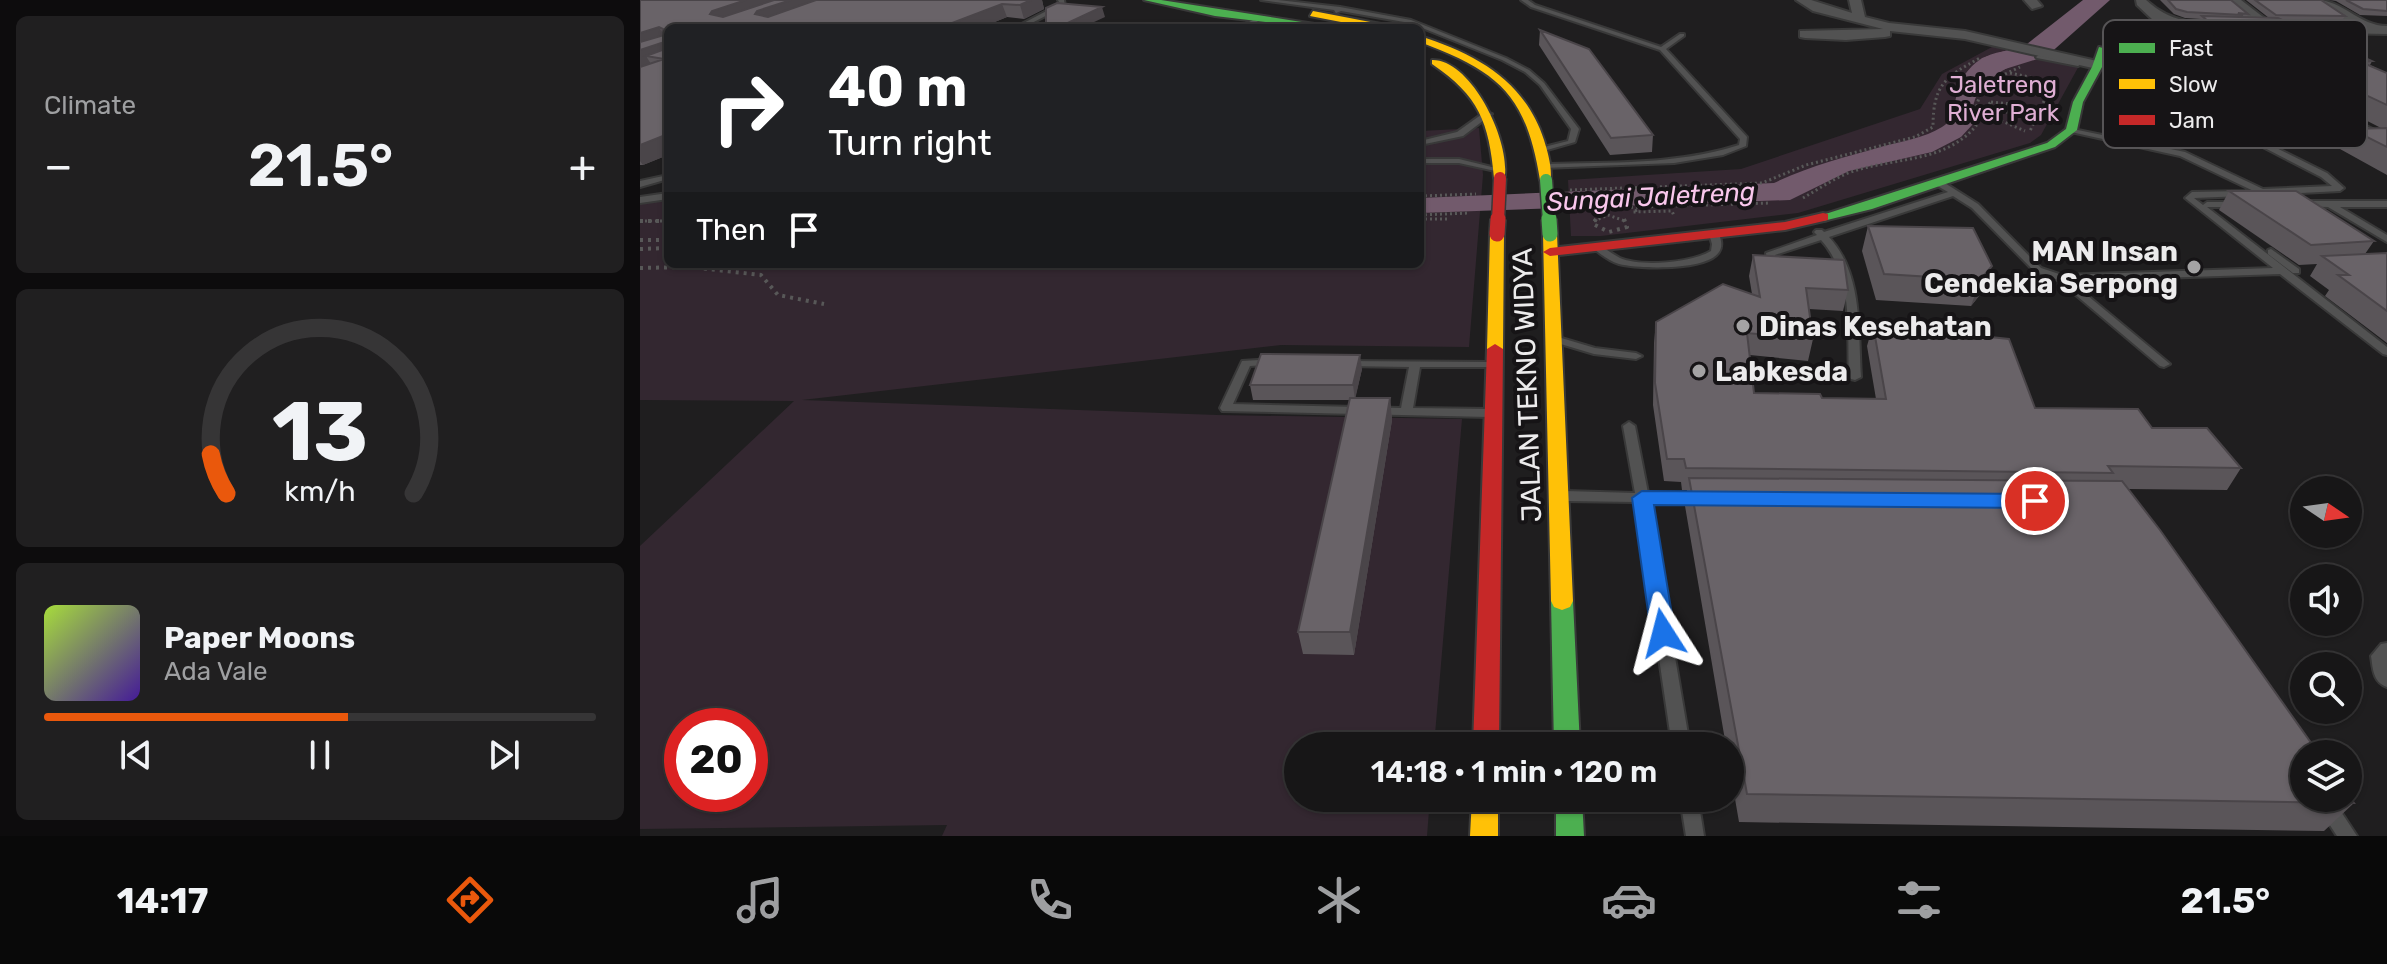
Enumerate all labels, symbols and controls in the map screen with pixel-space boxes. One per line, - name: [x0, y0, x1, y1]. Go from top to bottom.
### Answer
- legend: [2103, 20, 2367, 148]
- text: Fast: [2169, 35, 2214, 62]
- text: 40 m: [828, 54, 968, 120]
- icon: right: [696, 56, 800, 160]
- park label: Jaletreng River Park: [1947, 71, 2060, 127]
- text: Slow: [2169, 71, 2218, 98]
- text: Climate: [44, 90, 136, 121]
- text: Jam: [2169, 107, 2215, 134]
- text: Turn right: [828, 121, 992, 164]
- text: 21.5°: [248, 130, 393, 201]
- text: −: [44, 140, 73, 192]
- text: +: [569, 140, 596, 192]
- water label: Sungai Jaletreng: [1546, 176, 1756, 218]
- icon: arrive: [782, 208, 826, 252]
- text: Then: [696, 212, 766, 248]
- place label: MAN Insan Cendekia Serpong: [1924, 235, 2178, 300]
- street label: JALAN TEKNO WIDYA: [1506, 247, 1548, 523]
- marker: MAN Insan Cendekia Serpong: [2185, 258, 2203, 276]
- place label: Dinas Kesehatan: [1759, 310, 1992, 343]
- marker: Dinas Kesehatan: [1734, 317, 1752, 335]
- place label: Labkesda: [1715, 355, 1848, 388]
- marker: Labkesda: [1690, 362, 1708, 380]
- text: 13: [272, 382, 368, 481]
- pin: [2001, 467, 2069, 535]
- text: km/h: [284, 474, 356, 508]
- north arrow: [2290, 476, 2362, 548]
- map controls: [2290, 476, 2362, 812]
- icon: arrive: [2013, 479, 2057, 523]
- button: sound: [2290, 564, 2362, 636]
- position arrow: [1621, 591, 1705, 675]
- text: Paper Moons: [164, 620, 355, 656]
- button: search: [2290, 652, 2362, 724]
- text: Ada Vale: [164, 656, 268, 687]
- speed limit sign: 20: [664, 708, 768, 812]
- icon: previous: [114, 733, 158, 777]
- icon: pause: [298, 733, 342, 777]
- icon: next: [482, 733, 526, 777]
- button: layers: [2290, 740, 2362, 812]
- text: 14:18 · 1 min · 120 m: [1371, 754, 1657, 790]
- icon: directions: [442, 872, 498, 928]
- icon: music: [732, 872, 788, 928]
- icon: phone: [1022, 872, 1078, 928]
- icon: climate: [1311, 872, 1367, 928]
- icon: car: [1601, 872, 1657, 928]
- icon: filters: [1891, 872, 1947, 928]
- text: 14:17: [117, 879, 208, 922]
- text: 21.5°: [2181, 879, 2270, 922]

